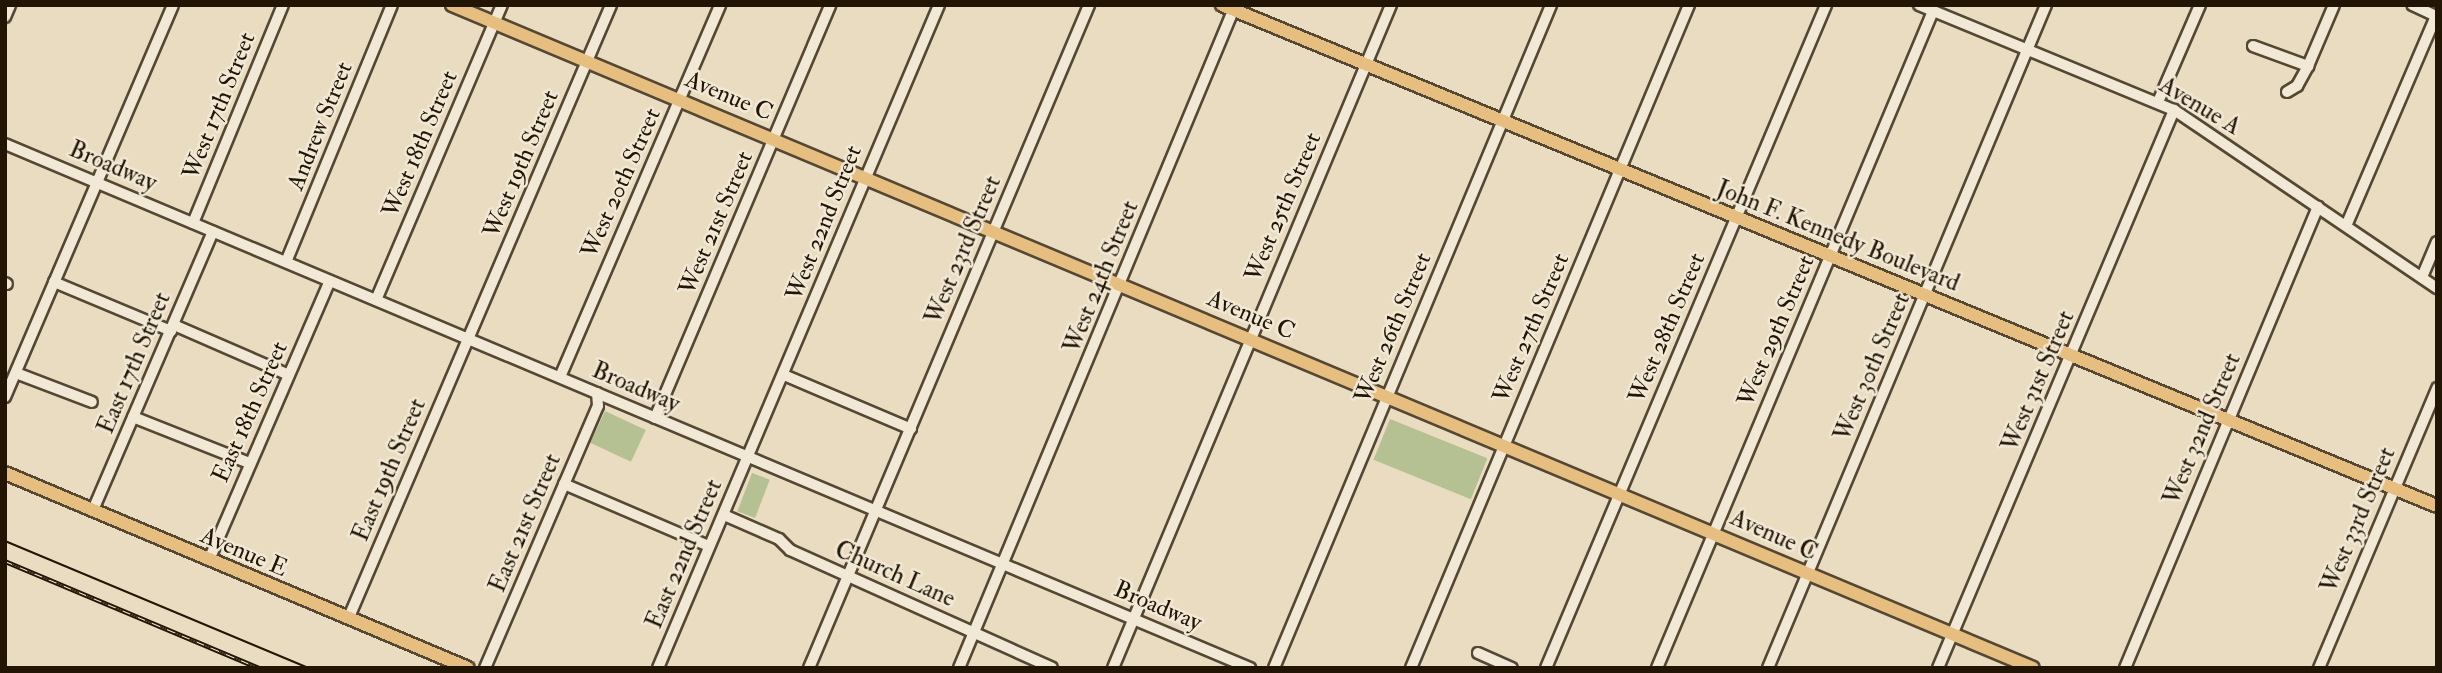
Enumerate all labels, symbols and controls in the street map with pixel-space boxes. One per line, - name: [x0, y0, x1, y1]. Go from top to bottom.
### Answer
- street label: West 17th Street: [176, 28, 262, 184]
- street label: Andrew Street: [281, 58, 359, 194]
- street label: Avenue C: [681, 65, 777, 127]
- street label: West 18th Street: [376, 66, 464, 222]
- street label: Avenue A: [2154, 71, 2246, 141]
- street label: West 19th Street: [477, 86, 565, 242]
- street label: West 20th Street: [575, 104, 667, 262]
- street label: West 25th Street: [1239, 128, 1327, 286]
- street label: Broadway: [65, 135, 161, 197]
- street label: West 22nd Street: [780, 141, 868, 305]
- street label: West 21st Street: [673, 147, 759, 299]
- street label: West 23rd Street: [919, 172, 1007, 328]
- street label: John F. Kennedy Boulevard: [1712, 174, 1964, 298]
- street label: West 24th Street: [1057, 197, 1145, 357]
- street label: West 26th Street: [1348, 248, 1438, 408]
- street label: West 27th Street: [1487, 249, 1575, 407]
- street label: West 28th Street: [1622, 249, 1712, 407]
- street label: West 29th Street: [1731, 251, 1821, 411]
- street label: Avenue C: [1203, 284, 1299, 346]
- street label: East 17th Street: [91, 288, 177, 438]
- street label: West 30th Street: [1828, 289, 1916, 445]
- street label: West 31st Street: [1995, 306, 2081, 456]
- street label: East 18th Street: [206, 337, 294, 487]
- street label: West 32nd Street: [2157, 349, 2247, 509]
- street label: Broadway: [588, 356, 684, 418]
- street label: East 19th Street: [346, 394, 432, 546]
- street label: West 33rd Street: [2314, 443, 2402, 597]
- street label: East 21st Street: [483, 449, 567, 597]
- street label: East 22nd Street: [640, 475, 728, 633]
- street label: Avenue C: [1726, 503, 1822, 567]
- street label: Avenue E: [196, 521, 292, 583]
- street label: Church Lane: [831, 535, 959, 613]
- street label: Broadway: [1110, 575, 1206, 637]

